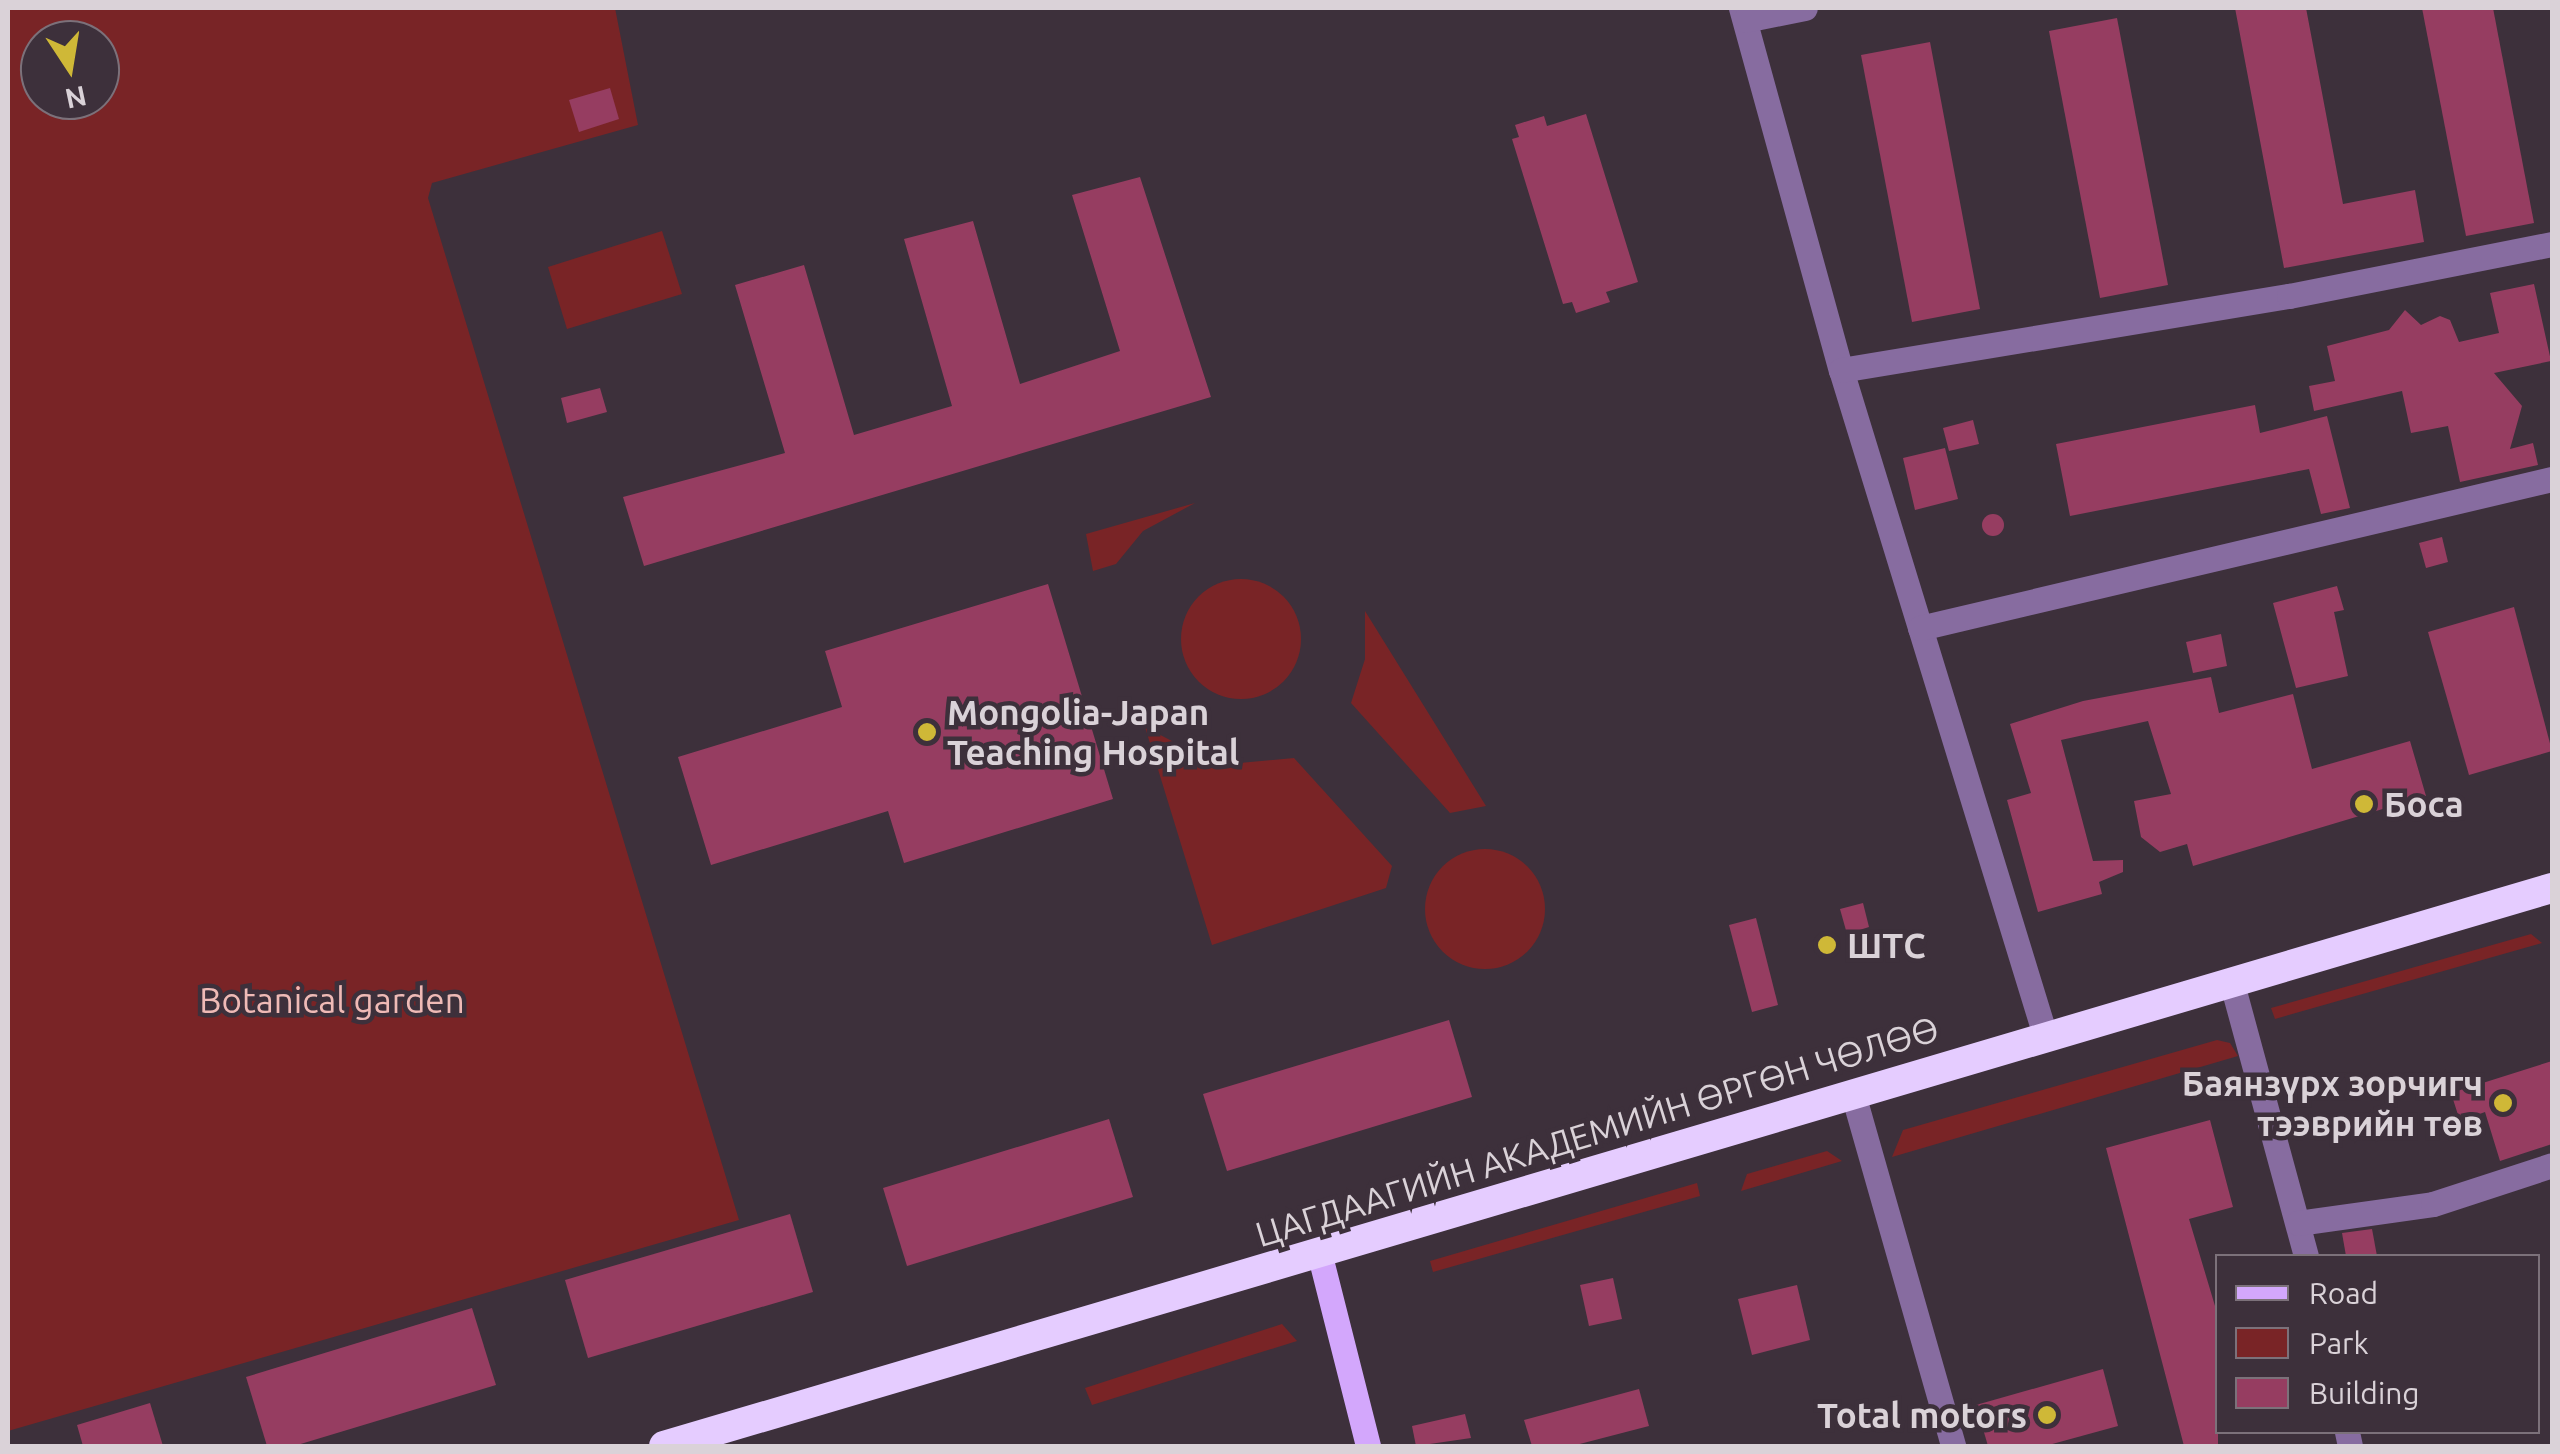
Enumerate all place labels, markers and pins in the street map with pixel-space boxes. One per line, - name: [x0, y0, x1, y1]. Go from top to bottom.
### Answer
- place label: Mongolia-Japan Teaching Hospital: [947, 691, 1239, 773]
- marker: Mongolia-Japan Teaching Hospital: [916, 721, 938, 743]
- place label: Боса: [2384, 783, 2464, 825]
- marker: Боса: [2353, 793, 2375, 815]
- place label: ШТС: [1847, 924, 1926, 966]
- marker: ШТС: [1816, 934, 1838, 956]
- place label: Баянзүрх зорчигч тээврийн төв: [2182, 1062, 2483, 1144]
- marker: Баянзүрх зорчигч тээврийн төв: [2492, 1092, 2514, 1114]
- place label: Total motors: [1817, 1394, 2027, 1436]
- marker: Total motors: [2036, 1404, 2058, 1426]

